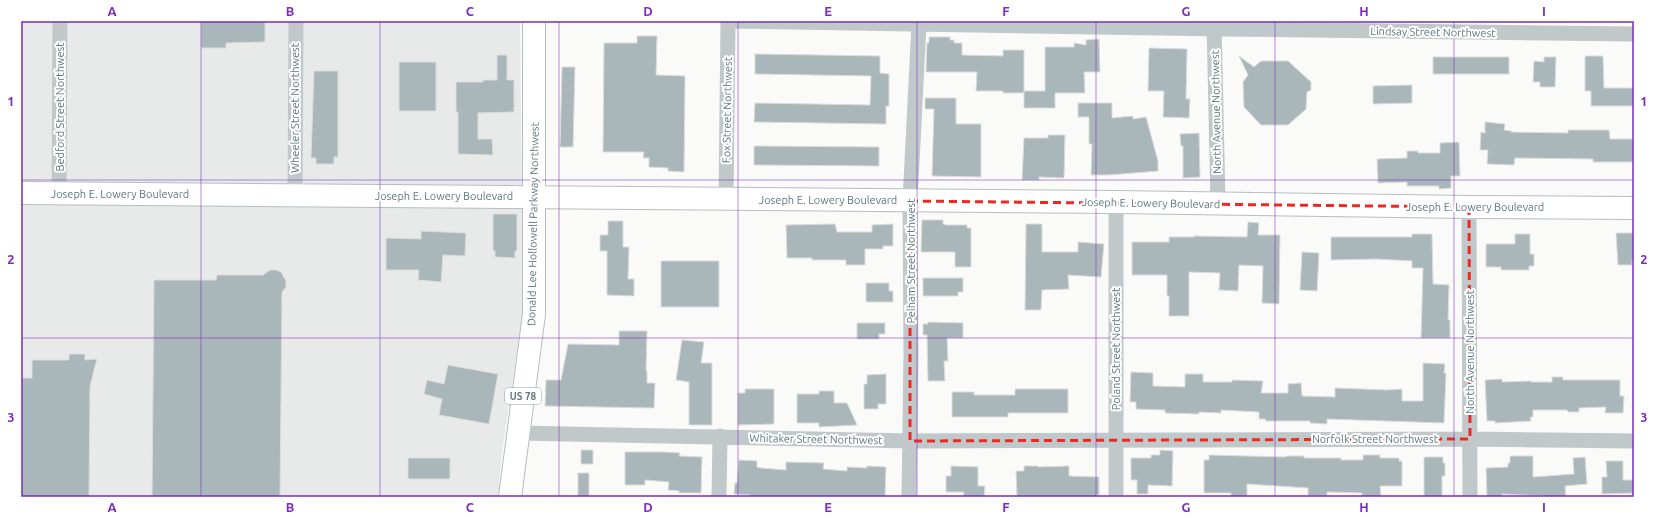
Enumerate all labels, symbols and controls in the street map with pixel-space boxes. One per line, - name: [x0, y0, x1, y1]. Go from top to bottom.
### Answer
- text: A: [107, 4, 117, 18]
- text: B: [286, 4, 295, 18]
- text: C: [466, 4, 475, 18]
- text: D: [643, 4, 653, 18]
- text: E: [824, 4, 832, 18]
- text: F: [1002, 4, 1010, 18]
- text: G: [1182, 4, 1191, 18]
- text: H: [1359, 4, 1369, 18]
- text: I: [1542, 4, 1546, 18]
- street label: Lindsay Street Northwest: [1370, 25, 1496, 39]
- street label: Bedford Street Northwest: [54, 42, 66, 172]
- street label: Wheeler Street Northwest: [289, 42, 301, 173]
- street label: North Avenue Northwest: [1209, 49, 1223, 174]
- street label: Fox Street Northwest: [720, 56, 734, 163]
- text: 1: [7, 94, 15, 108]
- text: 1: [1640, 94, 1648, 108]
- street label: Donald Lee Hollowell Parkway Northwest: [525, 121, 541, 326]
- street label: Joseph E. Lowery Boulevard: [51, 188, 189, 200]
- street label: Joseph E. Lowery Boulevard: [375, 190, 513, 202]
- street label: Joseph E. Lowery Boulevard: [759, 194, 897, 206]
- street label: Joseph E. Lowery Boulevard: [1082, 196, 1220, 210]
- street label: Pelham Street Northwest: [905, 198, 917, 324]
- street label: Joseph E. Lowery Boulevard: [1406, 201, 1544, 213]
- text: 2: [7, 252, 15, 266]
- text: 2: [1640, 252, 1648, 266]
- street label: Poland Street Northwest: [1110, 287, 1122, 410]
- street label: North Avenue Northwest: [1464, 289, 1476, 414]
- road number: US 78: [505, 388, 541, 404]
- text: 3: [7, 410, 15, 424]
- text: 3: [1640, 410, 1648, 424]
- street label: Whitaker Street Northwest: [749, 432, 883, 446]
- street label: Norfolk Street Northwest: [1312, 433, 1439, 445]
- text: A: [107, 500, 117, 514]
- text: B: [286, 500, 295, 514]
- text: C: [466, 500, 475, 514]
- text: D: [643, 500, 653, 514]
- text: E: [824, 500, 832, 514]
- text: F: [1002, 500, 1010, 514]
- text: G: [1182, 500, 1191, 514]
- text: H: [1359, 500, 1369, 514]
- text: I: [1542, 500, 1546, 514]

